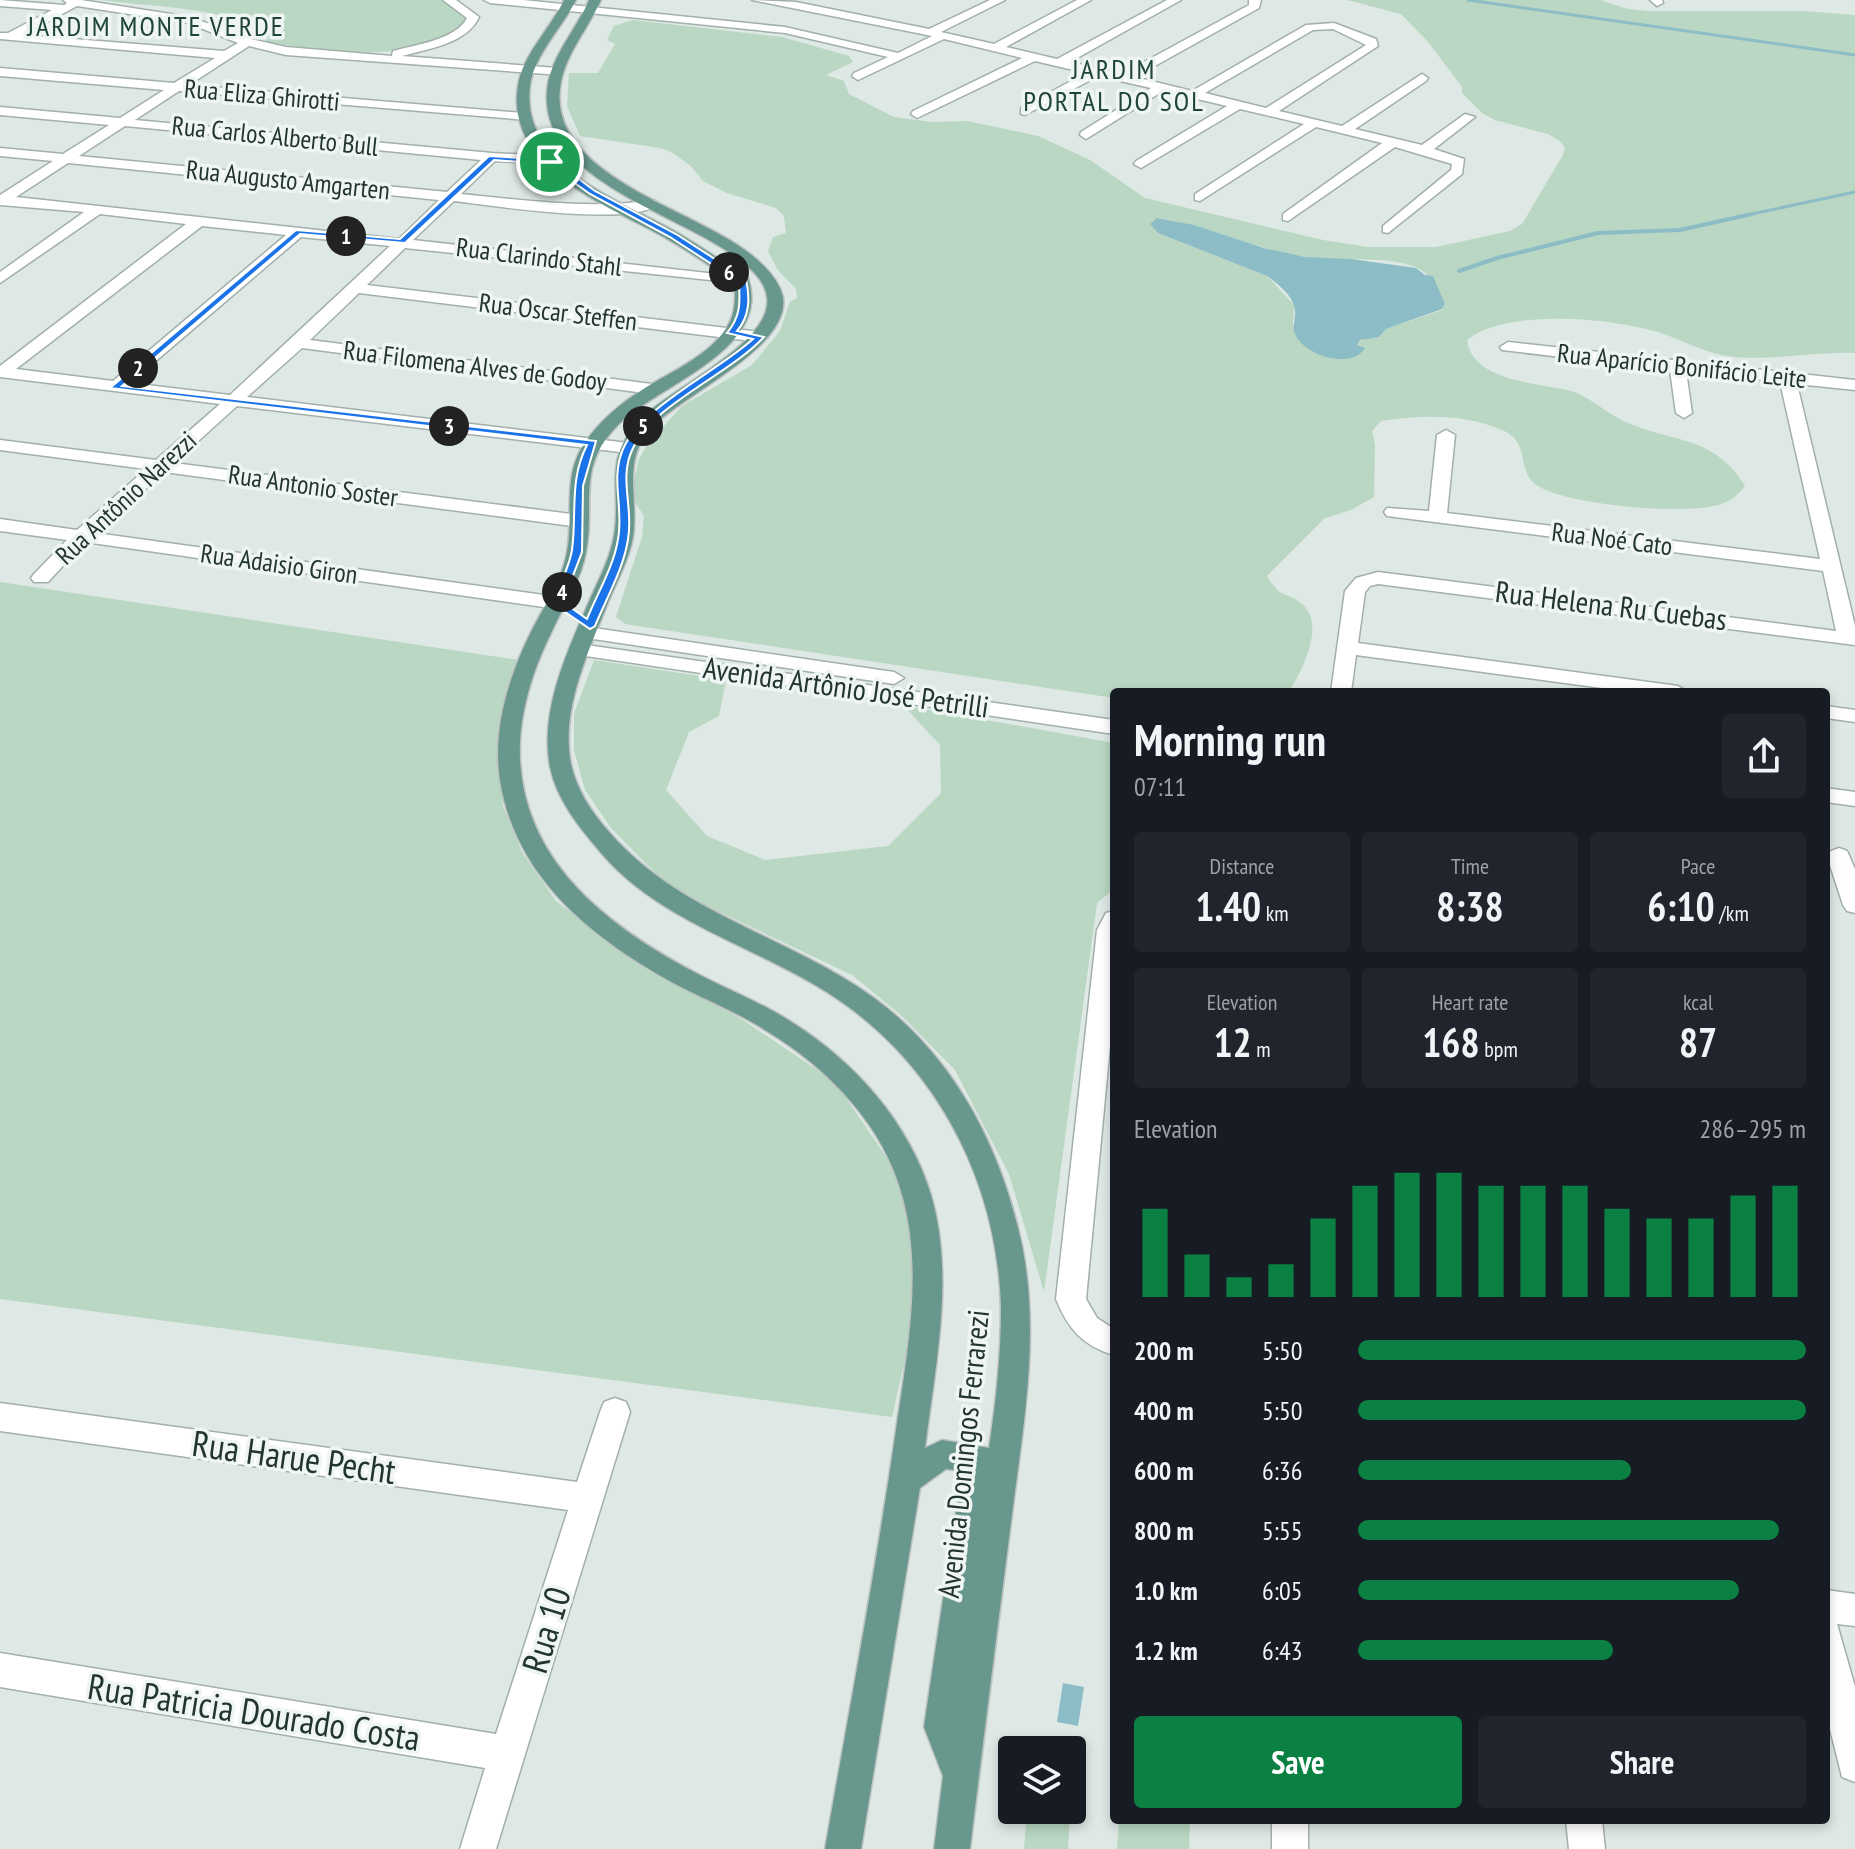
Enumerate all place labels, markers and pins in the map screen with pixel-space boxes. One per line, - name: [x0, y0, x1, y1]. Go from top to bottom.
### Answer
- pin: [516, 128, 584, 196]
- pin: 1: [326, 216, 366, 256]
- pin: 6: [709, 252, 749, 292]
- pin: 2: [118, 348, 158, 388]
- pin: 3: [429, 406, 469, 446]
- pin: 5: [623, 406, 663, 446]
- pin: 4: [542, 572, 582, 612]

